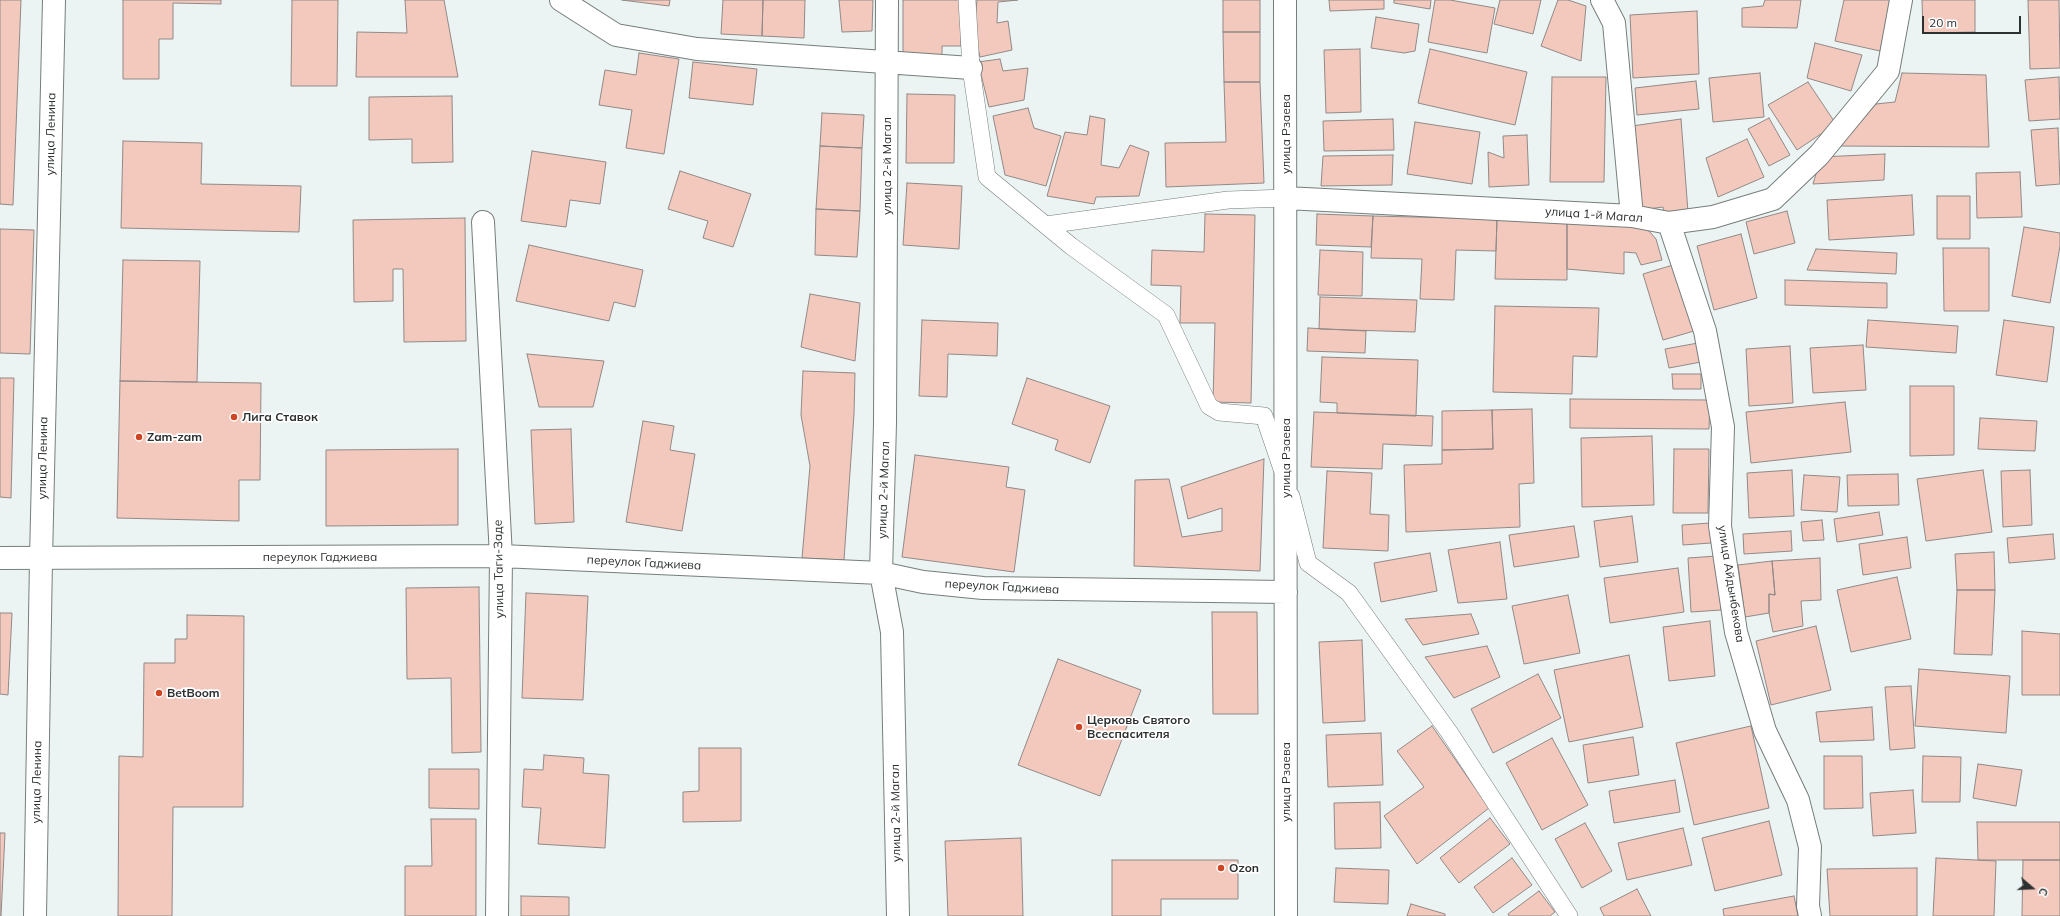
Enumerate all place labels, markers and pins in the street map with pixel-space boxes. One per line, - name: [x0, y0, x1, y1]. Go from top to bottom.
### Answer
- place label: Лига Ставок: [242, 410, 318, 424]
- marker: Лига Ставок: [229, 412, 239, 422]
- place label: Zam-zam: [147, 430, 202, 444]
- marker: Zam-zam: [134, 432, 144, 442]
- place label: BetBoom: [167, 686, 220, 700]
- marker: BetBoom: [154, 688, 164, 698]
- place label: Церковь Святого Всеспасителя: [1087, 713, 1190, 741]
- marker: Церковь Святого Всеспасителя: [1074, 722, 1084, 732]
- place label: Ozon: [1229, 861, 1259, 875]
- marker: Ozon: [1216, 863, 1226, 873]

